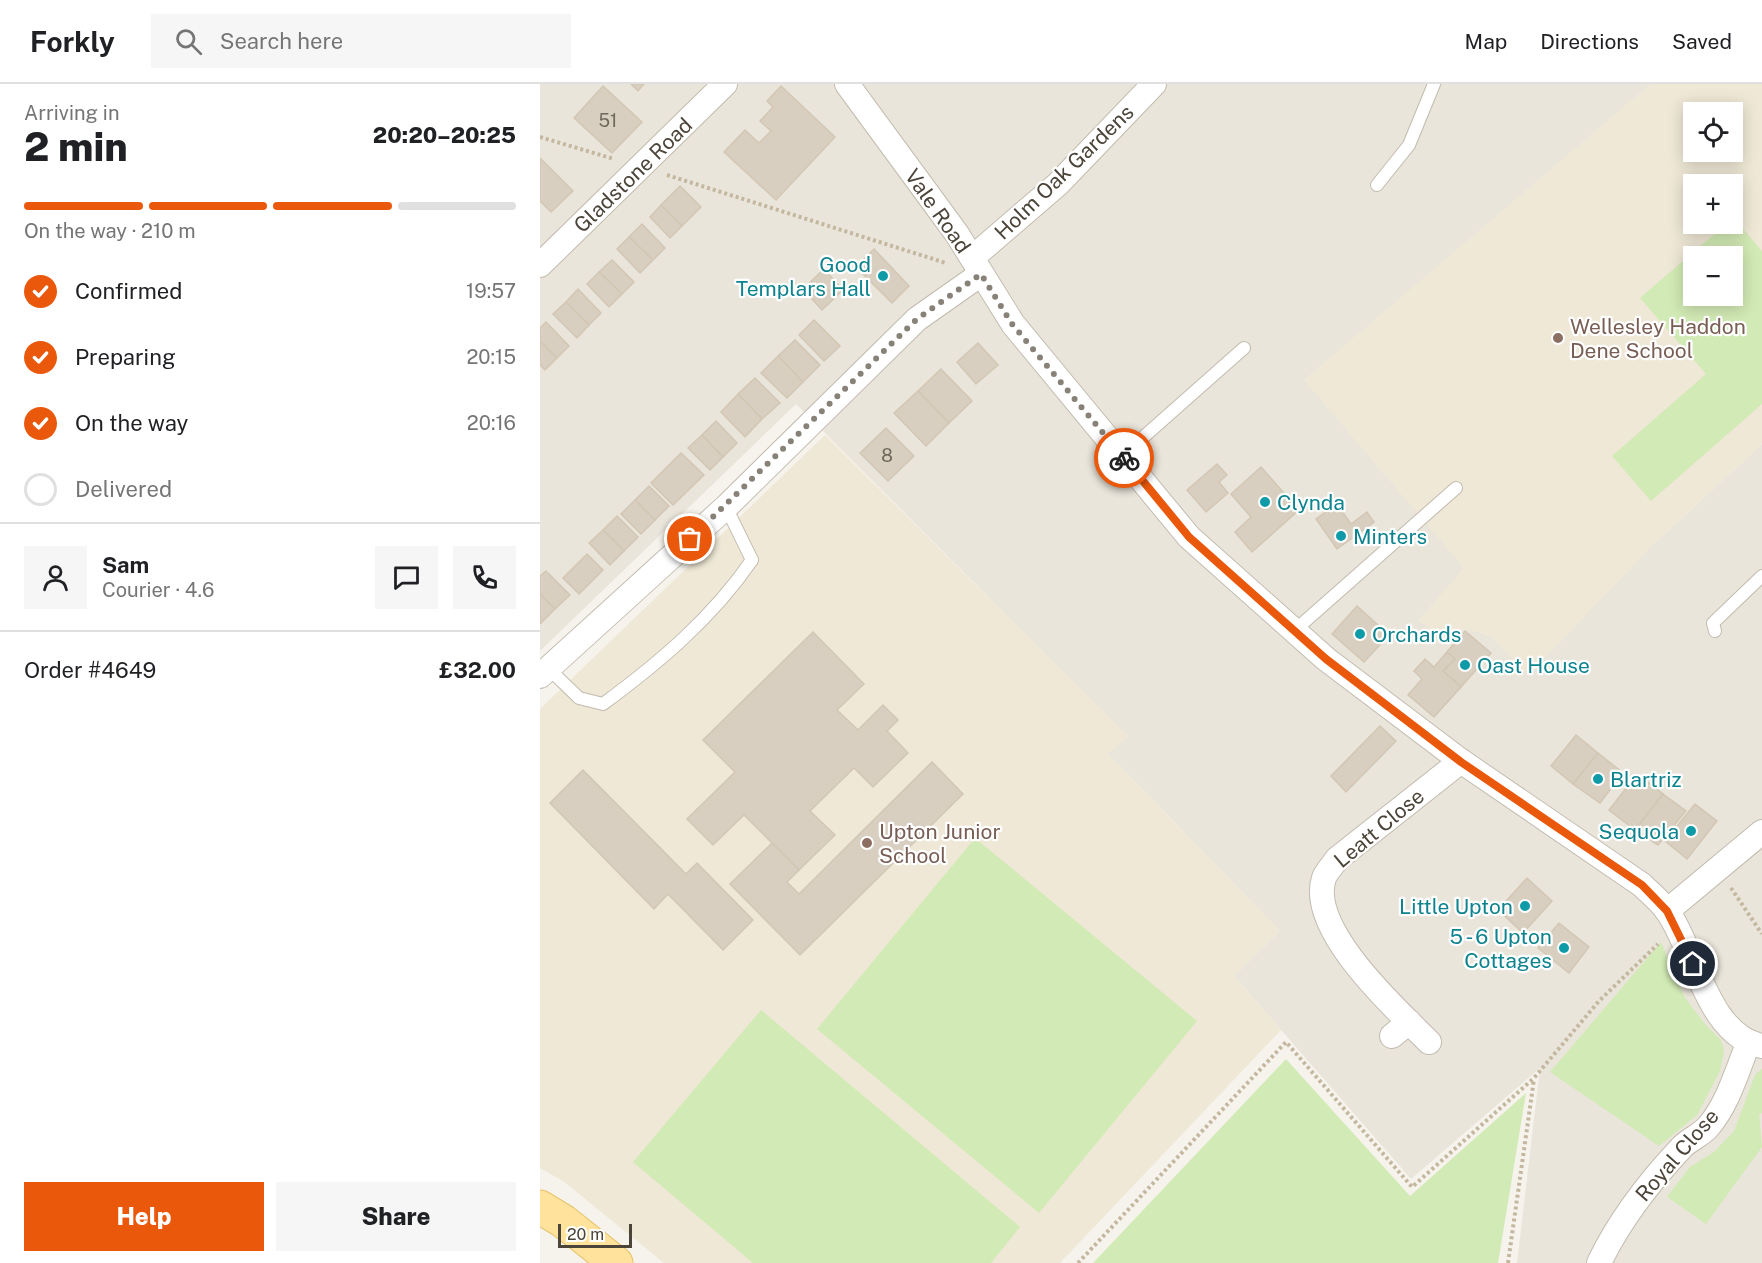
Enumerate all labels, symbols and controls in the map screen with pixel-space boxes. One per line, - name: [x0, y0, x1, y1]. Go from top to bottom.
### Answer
- search box: [151, 14, 571, 68]
- text: Forkly: [30, 25, 115, 58]
- icon: search: [172, 25, 205, 58]
- text: Search here: [220, 28, 343, 54]
- text: Map: [1465, 29, 1507, 54]
- text: Directions: [1540, 29, 1639, 54]
- text: Saved: [1672, 29, 1732, 54]
- street label: Holm Oak Gardens: [989, 99, 1139, 245]
- text: Arriving in: [24, 101, 119, 125]
- map controls: [1683, 102, 1743, 306]
- button: locate: [1683, 102, 1743, 162]
- house number: 51: [599, 110, 617, 131]
- street label: Gladstone Road: [569, 112, 697, 238]
- text: 20:20–20:25: [373, 122, 516, 148]
- text: 2 min: [24, 124, 128, 170]
- street label: Vale Road: [900, 164, 976, 258]
- button: +: [1683, 174, 1743, 234]
- text: On the way · 210 m: [24, 219, 196, 243]
- button: −: [1683, 246, 1743, 306]
- place label: Good Templars Hall: [736, 252, 871, 301]
- marker: Good Templars Hall: [876, 269, 890, 283]
- icon: check: [24, 275, 57, 308]
- text: Confirmed: [75, 278, 182, 304]
- text: 19:57: [466, 279, 516, 303]
- place label: Wellesley Haddon Dene School: [1570, 314, 1746, 363]
- marker: Wellesley Haddon Dene School: [1551, 331, 1565, 345]
- icon: check: [24, 341, 57, 374]
- text: Preparing: [75, 344, 176, 370]
- text: 20:15: [466, 345, 516, 369]
- icon: check: [24, 407, 57, 440]
- text: On the way: [75, 410, 188, 436]
- text: 20:16: [467, 411, 516, 435]
- courier: [1094, 428, 1154, 488]
- icon: bike: [1108, 442, 1141, 475]
- house number: 8: [881, 445, 893, 466]
- text: Delivered: [75, 476, 172, 502]
- place label: Clynda: [1277, 490, 1345, 515]
- marker: Clynda: [1258, 495, 1272, 509]
- pin: [664, 513, 715, 564]
- icon: bag: [673, 522, 706, 555]
- place label: Minters: [1353, 524, 1427, 549]
- marker: Minters: [1334, 529, 1348, 543]
- button: person: [24, 546, 87, 609]
- button: chat: [375, 546, 438, 609]
- button: phone: [453, 546, 516, 609]
- text: Sam: [102, 552, 149, 578]
- text: Courier · 4.6: [102, 578, 214, 602]
- place label: Orchards: [1372, 622, 1461, 647]
- marker: Orchards: [1353, 627, 1367, 641]
- place label: Oast House: [1477, 653, 1590, 678]
- text: Order #4649: [24, 657, 156, 683]
- text: £32.00: [439, 657, 516, 683]
- marker: Oast House: [1458, 658, 1472, 672]
- place label: Blartriz: [1610, 767, 1682, 792]
- marker: Blartriz: [1591, 772, 1605, 786]
- street label: Leatt Close: [1329, 783, 1429, 873]
- place label: Upton Junior School: [879, 819, 1001, 868]
- place label: Sequola: [1599, 819, 1679, 844]
- marker: Sequola: [1684, 824, 1698, 838]
- marker: Upton Junior School: [860, 836, 874, 850]
- place label: Little Upton: [1399, 894, 1513, 919]
- marker: Little Upton: [1518, 899, 1532, 913]
- place label: 5 - 6 Upton Cottages: [1449, 924, 1552, 973]
- pin: [1667, 938, 1718, 989]
- marker: 5 - 6 Upton Cottages: [1557, 941, 1571, 955]
- icon: home: [1676, 947, 1709, 980]
- street label: Royal Close: [1630, 1104, 1724, 1206]
- button: Help: [24, 1182, 264, 1251]
- button: Share: [276, 1182, 516, 1251]
- scale bar: [558, 1221, 632, 1248]
- text: 20 m: [567, 1225, 604, 1244]

